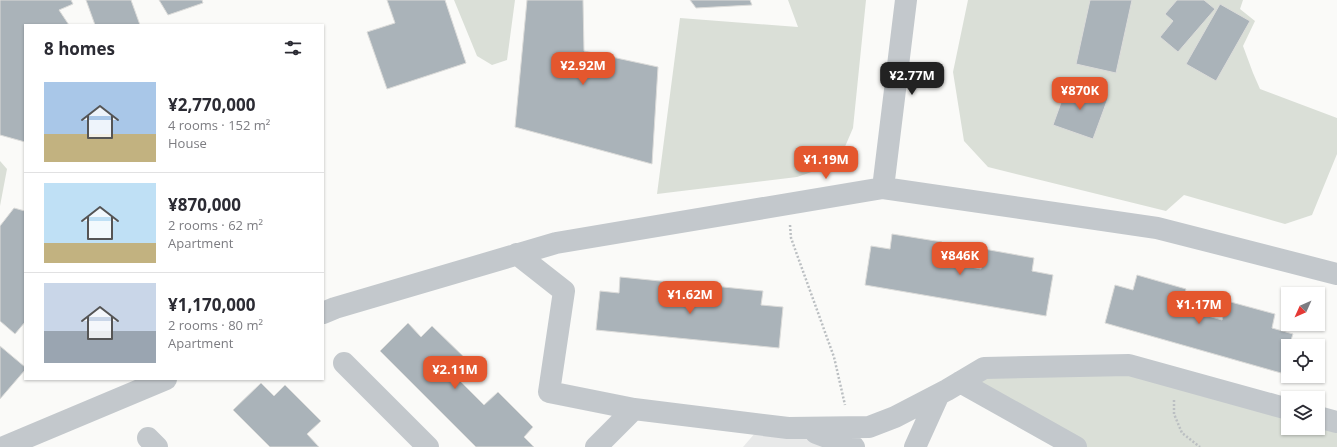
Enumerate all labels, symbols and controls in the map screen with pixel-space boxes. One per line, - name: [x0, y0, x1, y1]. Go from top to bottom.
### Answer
- text: 8 homes: [44, 37, 115, 60]
- icon: filters: [282, 37, 304, 59]
- pin: ¥2.92M: [550, 52, 616, 86]
- text: ¥2.92M: [560, 56, 606, 74]
- pin: ¥2.77M: [879, 62, 945, 96]
- text: ¥2.77M: [889, 66, 935, 84]
- pin: ¥870K: [1052, 77, 1108, 111]
- text: ¥870K: [1061, 81, 1099, 99]
- text: ¥2,770,000: [168, 93, 255, 116]
- icon: home: [76, 98, 124, 146]
- text: 4 rooms · 152 m²: [168, 116, 270, 134]
- text: House: [168, 134, 207, 152]
- pin: ¥1.19M: [793, 146, 859, 180]
- text: ¥1.19M: [803, 150, 849, 168]
- text: ¥870,000: [168, 193, 241, 216]
- icon: home: [76, 199, 124, 247]
- text: 2 rooms · 62 m²: [168, 216, 263, 234]
- text: Apartment: [168, 234, 233, 252]
- pin: ¥846K: [932, 242, 988, 276]
- text: ¥846K: [941, 246, 979, 264]
- pin: ¥1.62M: [657, 281, 723, 315]
- text: ¥1.62M: [667, 285, 713, 303]
- north arrow: [1281, 287, 1325, 331]
- map controls: [1281, 287, 1325, 435]
- pin: ¥1.17M: [1166, 291, 1232, 325]
- text: ¥1,170,000: [168, 293, 255, 316]
- text: ¥1.17M: [1176, 295, 1222, 313]
- icon: home: [76, 299, 124, 347]
- text: 2 rooms · 80 m²: [168, 316, 263, 334]
- text: Apartment: [168, 334, 233, 352]
- button: locate: [1281, 339, 1325, 383]
- pin: ¥2.11M: [422, 356, 488, 390]
- text: ¥2.11M: [432, 360, 478, 378]
- button: layers: [1281, 391, 1325, 435]

